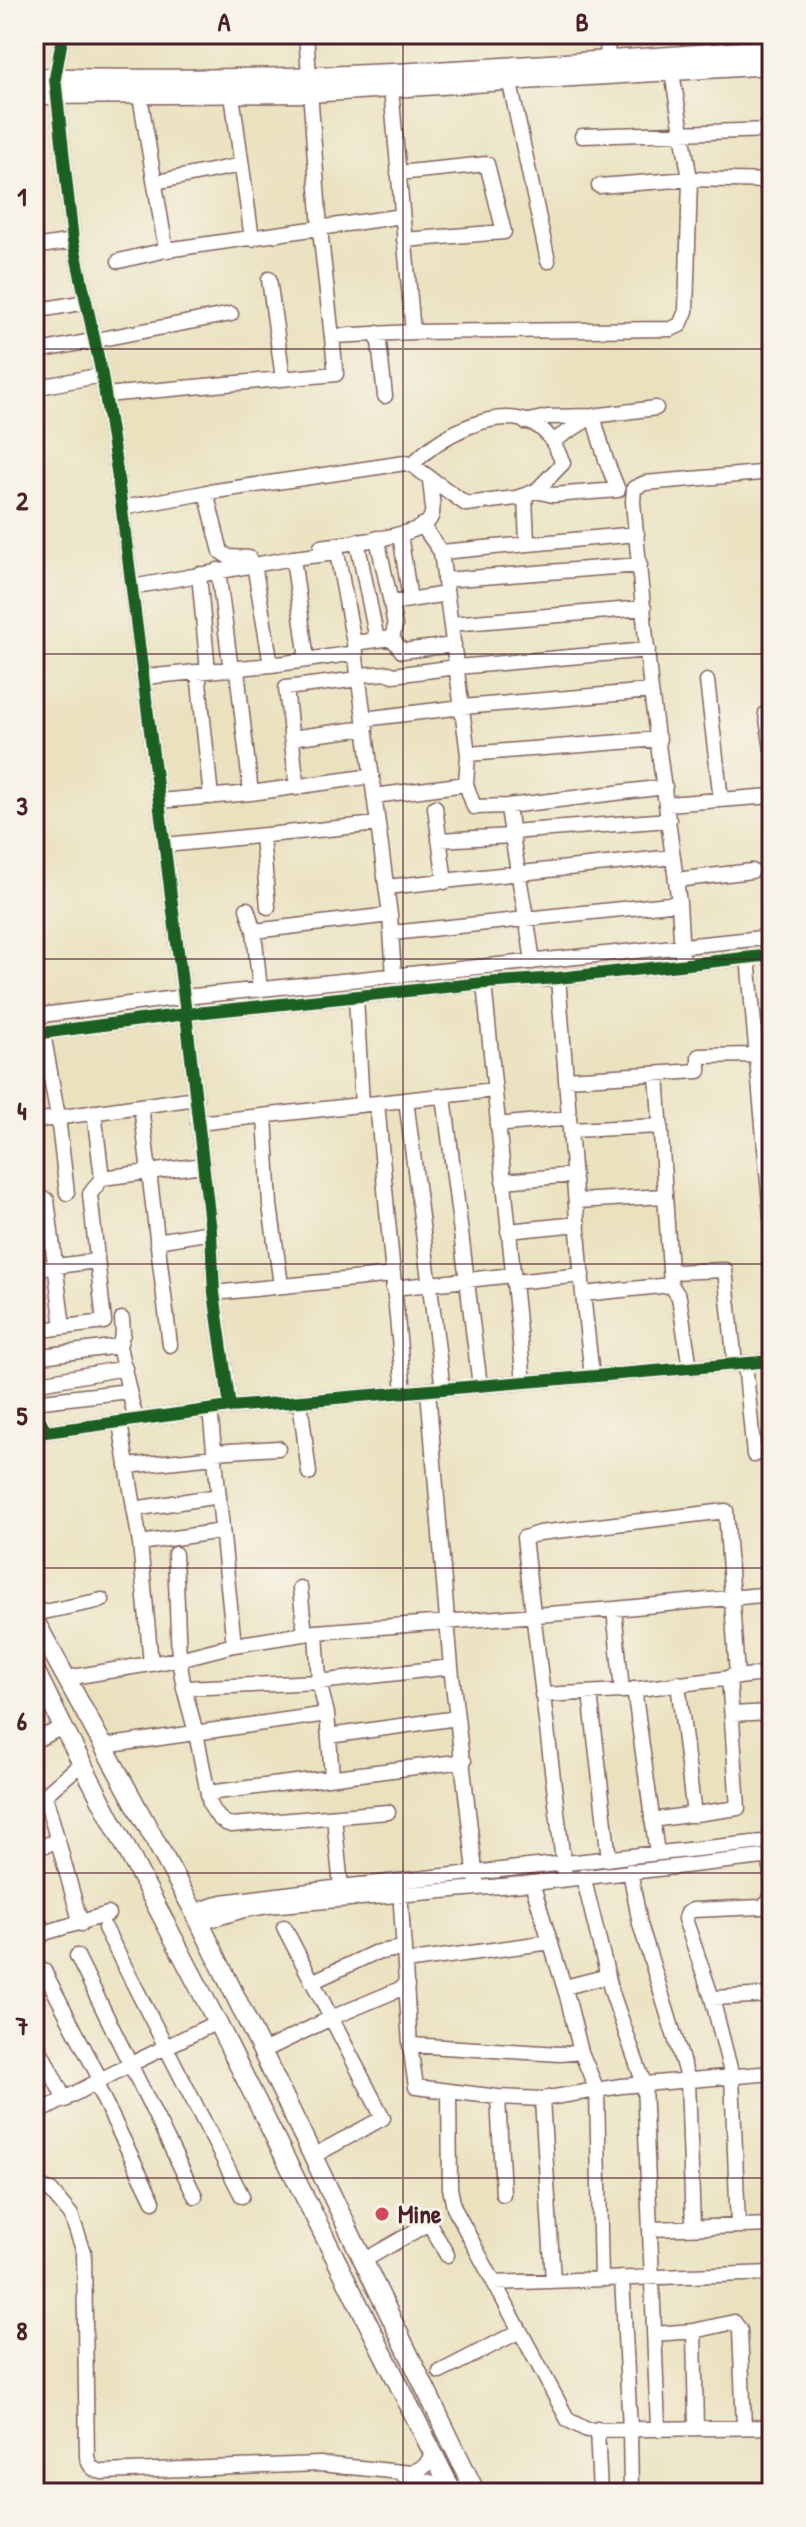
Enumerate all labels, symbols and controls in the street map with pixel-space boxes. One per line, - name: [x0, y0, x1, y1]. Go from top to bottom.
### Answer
- text: A: [218, 4, 231, 39]
- text: B: [575, 4, 589, 39]
- text: 1: [17, 179, 27, 214]
- text: 2: [16, 483, 29, 518]
- text: 3: [16, 788, 28, 823]
- text: 4: [17, 1093, 27, 1128]
- text: 5: [17, 1398, 28, 1433]
- text: 6: [17, 1703, 28, 1738]
- text: 7: [15, 2008, 29, 2043]
- place label: Mine: [398, 2196, 442, 2231]
- marker: Mine: [373, 2205, 391, 2223]
- text: 8: [16, 2313, 28, 2348]

